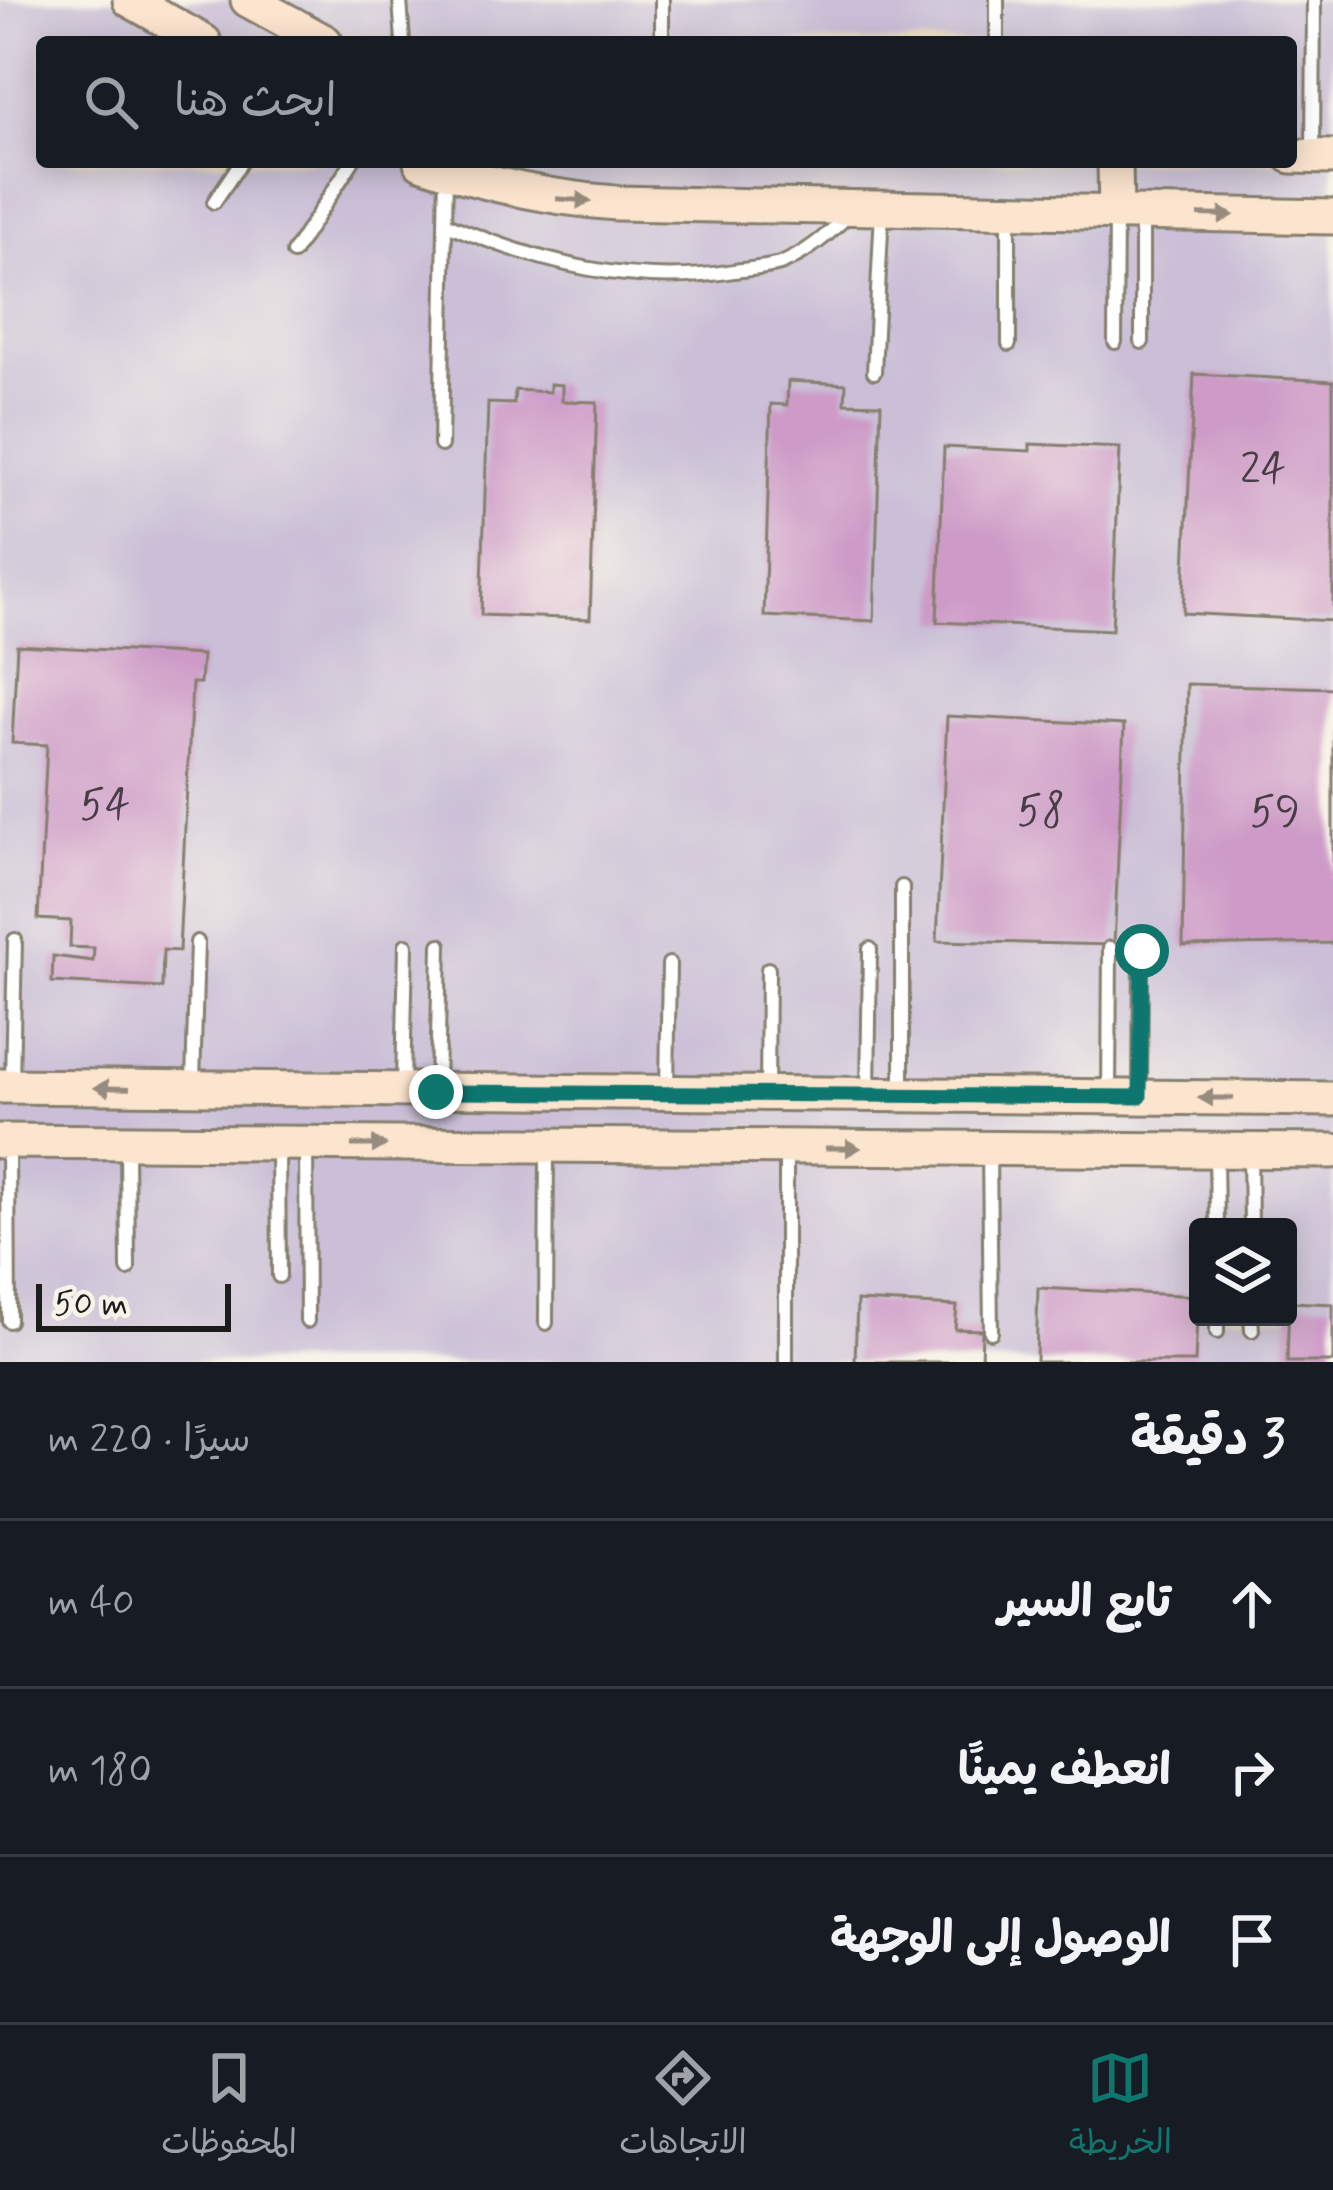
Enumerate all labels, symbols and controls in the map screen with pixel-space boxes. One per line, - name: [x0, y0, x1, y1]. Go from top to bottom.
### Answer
- search box: [36, 36, 1297, 168]
- icon: search: [78, 69, 144, 135]
- text: ابحث هنا: [174, 73, 337, 132]
- one-way arrow: [556, 190, 594, 209]
- one-way arrow: [1198, 206, 1236, 225]
- house number: 24: [1240, 443, 1286, 498]
- house number: 54: [80, 779, 130, 834]
- house number: 58: [1017, 785, 1065, 840]
- house number: 59: [1250, 786, 1300, 841]
- route start: [1115, 924, 1169, 978]
- route end: [409, 1065, 463, 1119]
- one-way arrow: [92, 1078, 130, 1098]
- one-way arrow: [1196, 1088, 1234, 1107]
- one-way arrow: [351, 1135, 389, 1154]
- one-way arrow: [825, 1139, 863, 1158]
- map controls: [1189, 1218, 1297, 1326]
- button: layers: [1189, 1218, 1297, 1326]
- scale bar: [36, 1278, 231, 1331]
- text: 50 m: [54, 1283, 128, 1327]
- text: 3 دقيقة: [1131, 1407, 1285, 1473]
- text: سيرًا · 220 m: [48, 1415, 251, 1466]
- icon: ahead: [1219, 1571, 1285, 1637]
- text: تابع السير: [998, 1574, 1171, 1633]
- text: 40 m: [48, 1578, 135, 1629]
- icon: right: [1219, 1739, 1285, 1805]
- text: انعطف يمينًا: [958, 1742, 1171, 1801]
- text: 180 m: [48, 1746, 152, 1797]
- icon: arrive: [1219, 1907, 1285, 1973]
- text: الوصول إلى الوجهة: [830, 1910, 1171, 1969]
- tab: المحفوظات: [161, 2045, 297, 2171]
- tab: الاتجاهات: [619, 2045, 747, 2171]
- tab: الخريطة: [1069, 2045, 1172, 2171]

